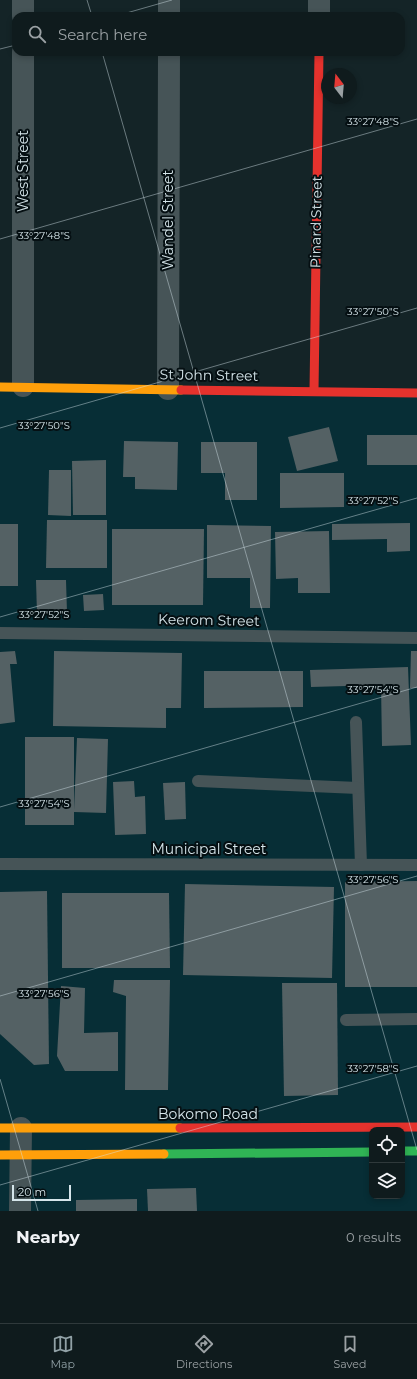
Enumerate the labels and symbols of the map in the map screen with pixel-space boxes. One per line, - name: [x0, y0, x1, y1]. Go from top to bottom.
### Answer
- north arrow: [321, 68, 357, 104]
- text: 33°27'48"S: [347, 115, 399, 128]
- street label: West Street: [14, 130, 32, 212]
- street label: Wandel Street: [159, 170, 177, 270]
- street label: Pinard Street: [306, 175, 326, 268]
- text: 33°27'48"S: [18, 229, 70, 242]
- text: 33°27'50"S: [347, 305, 399, 318]
- street label: St John Street: [160, 365, 259, 385]
- text: 33°27'50"S: [18, 419, 70, 432]
- text: 33°27'52"S: [348, 494, 398, 507]
- text: 33°27'52"S: [19, 608, 69, 621]
- street label: Keerom Street: [158, 610, 260, 630]
- text: 33°27'54"S: [347, 683, 399, 696]
- text: 33°27'54"S: [18, 797, 70, 810]
- street label: Municipal Street: [151, 840, 267, 858]
- text: 33°27'56"S: [347, 873, 399, 886]
- text: 33°27'56"S: [18, 987, 70, 1000]
- text: 33°27'58"S: [347, 1062, 399, 1075]
- street label: Bokomo Road: [158, 1105, 258, 1123]
- scale bar: [12, 1183, 71, 1202]

